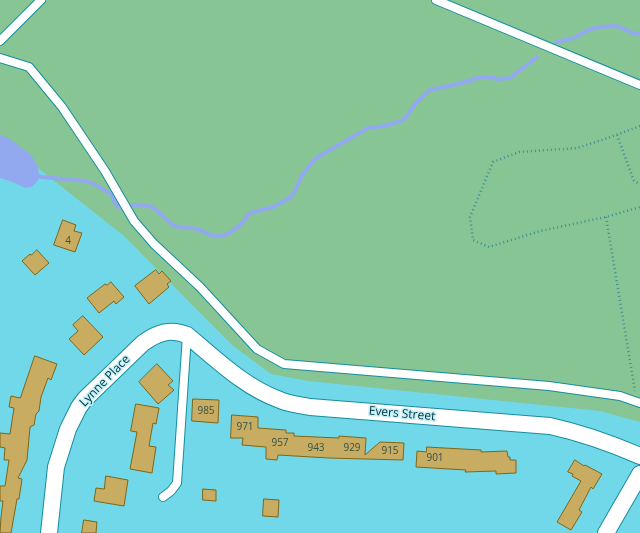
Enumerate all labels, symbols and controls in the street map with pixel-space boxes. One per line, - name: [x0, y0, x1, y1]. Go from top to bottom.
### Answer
- house number: 4: [65, 235, 71, 247]
- street label: Lynne Place: [77, 352, 133, 410]
- street label: Evers Street: [368, 404, 436, 424]
- house number: 985: [197, 405, 215, 417]
- house number: 971: [236, 421, 254, 433]
- house number: 957: [271, 437, 289, 449]
- house number: 943: [307, 442, 325, 454]
- house number: 929: [343, 442, 361, 454]
- house number: 915: [381, 445, 399, 457]
- house number: 901: [426, 452, 444, 464]

